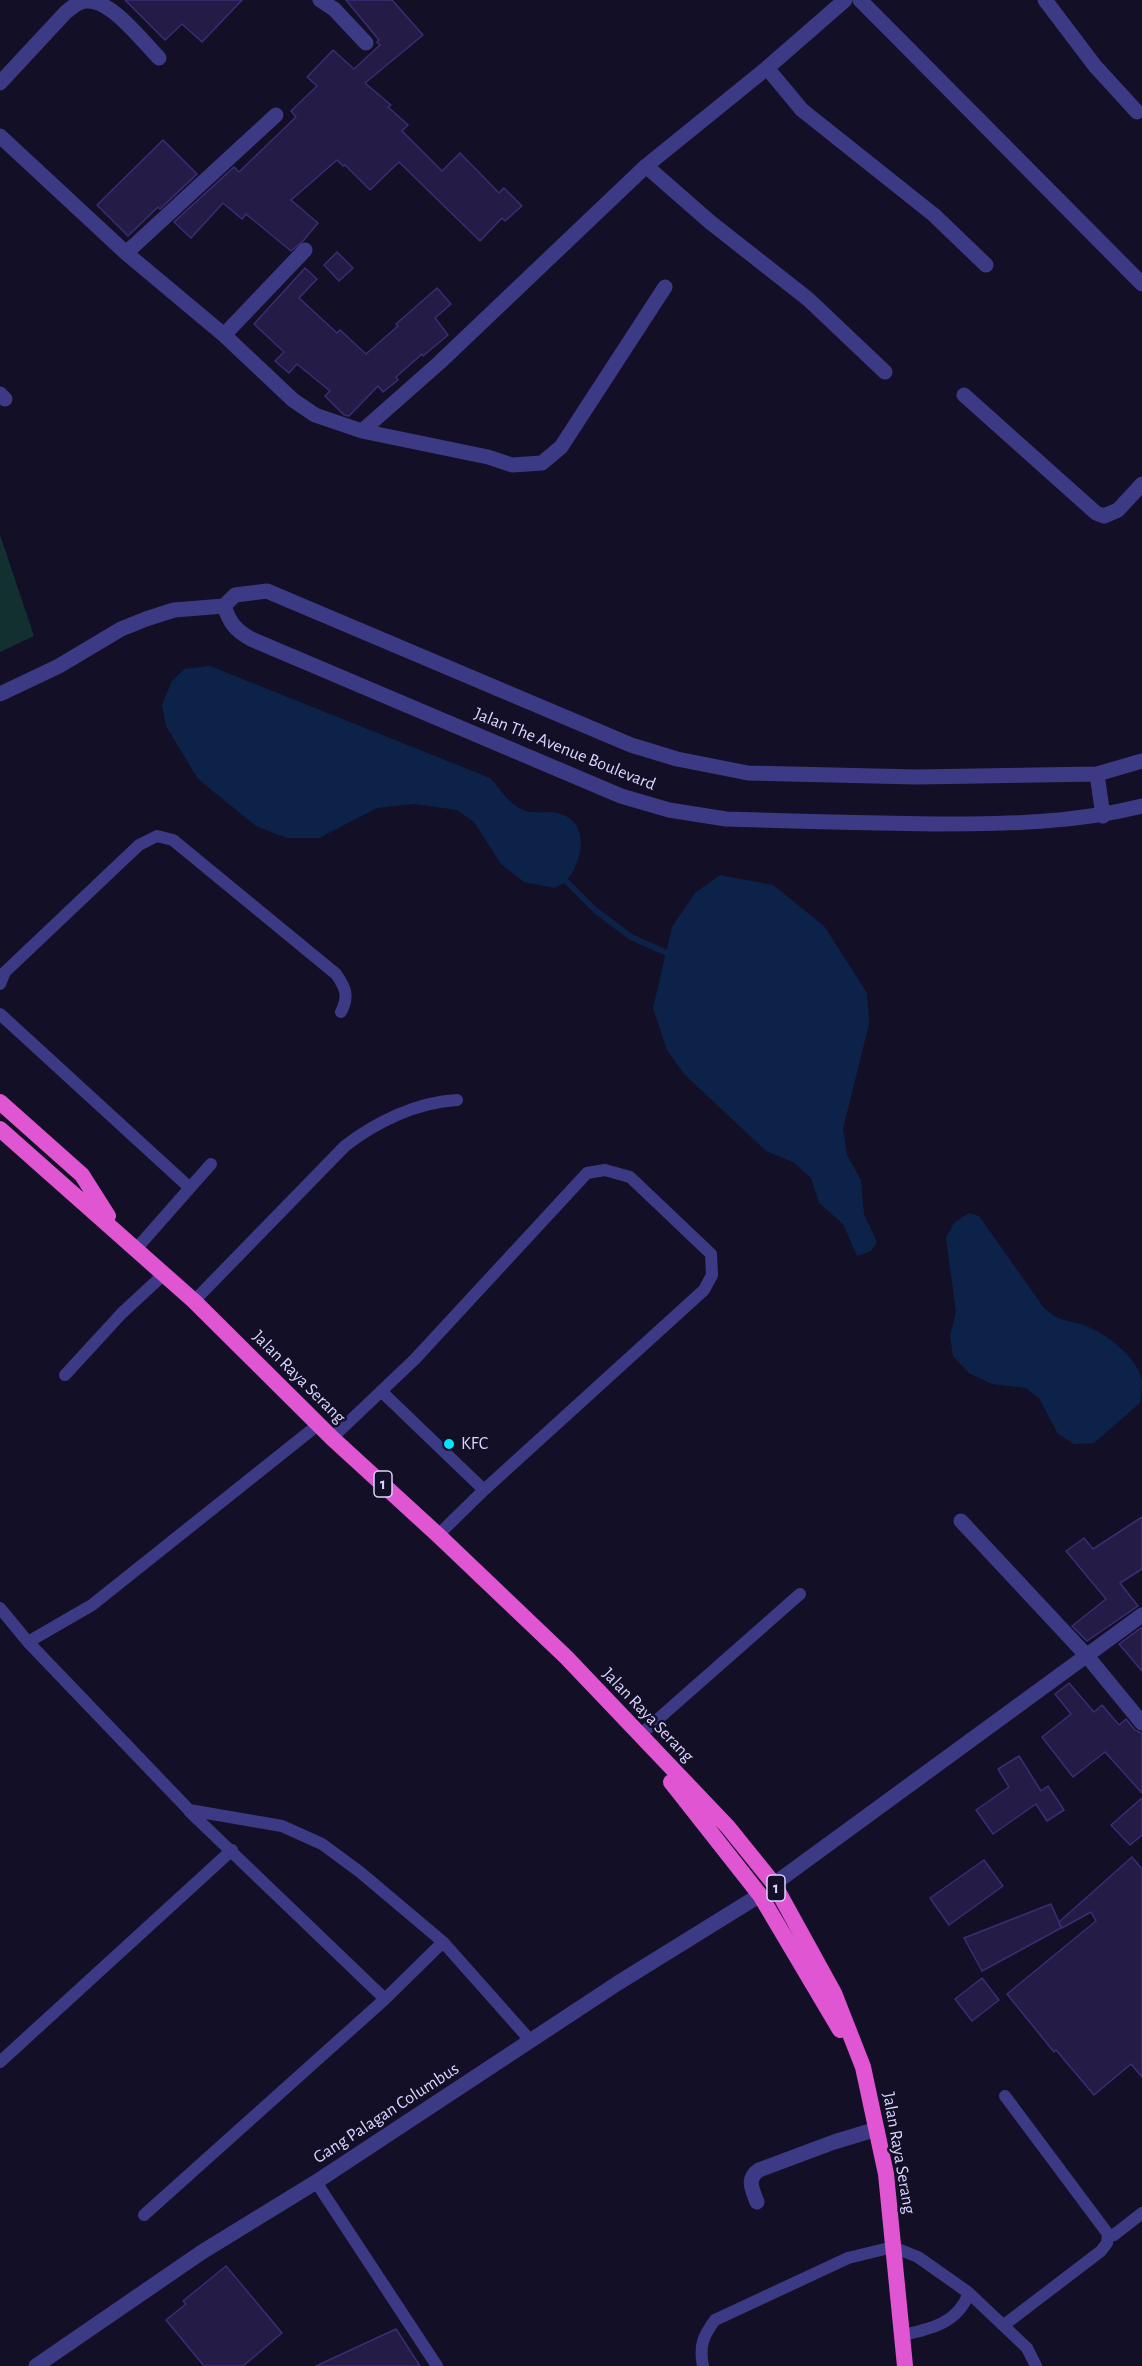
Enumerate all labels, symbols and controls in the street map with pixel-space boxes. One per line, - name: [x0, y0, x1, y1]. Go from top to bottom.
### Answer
- street label: Jalan The Avenue Boulevard: [471, 703, 659, 795]
- street label: Jalan Raya Serang: [248, 1326, 350, 1428]
- place label: KFC: [461, 1433, 488, 1455]
- marker: KFC: [442, 1437, 456, 1451]
- road number: 1: [374, 1471, 392, 1497]
- street label: Jalan Raya Serang: [597, 1663, 699, 1767]
- road number: 1: [767, 1875, 785, 1901]
- street label: Gang Palagan Columbus: [309, 2058, 463, 2168]
- street label: Jalan Raya Serang: [878, 2091, 920, 2215]

